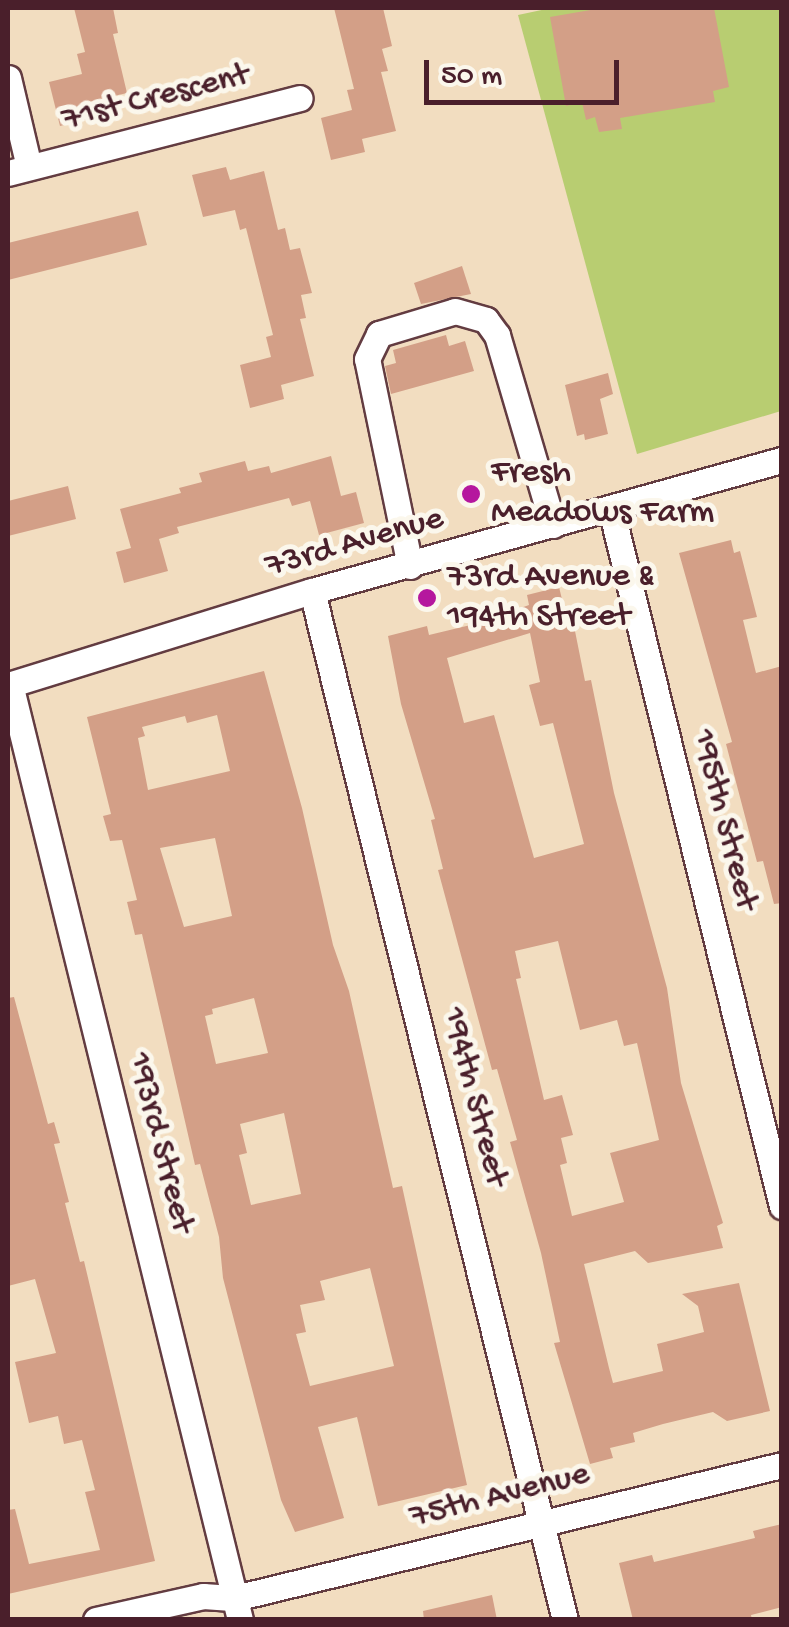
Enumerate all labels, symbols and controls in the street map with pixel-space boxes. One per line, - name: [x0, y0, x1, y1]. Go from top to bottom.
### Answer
- scale bar: [429, 40, 624, 102]
- street label: 71st Crescent: [58, 56, 254, 142]
- text: 50 m: [441, 60, 502, 95]
- place label: Fresh Meadows Farm: [491, 453, 714, 535]
- marker: Fresh Meadows Farm: [460, 483, 482, 505]
- street label: 73rd Avenue: [261, 499, 449, 589]
- place label: 73rd Avenue & 194th Street: [447, 557, 654, 639]
- marker: 73rd Avenue & 194th Street: [416, 587, 438, 609]
- street label: 195th Street: [680, 725, 766, 915]
- street label: 194th Street: [430, 1003, 516, 1191]
- street label: 193rd Street: [116, 1048, 202, 1238]
- street label: 75th Avenue: [406, 1454, 594, 1540]

